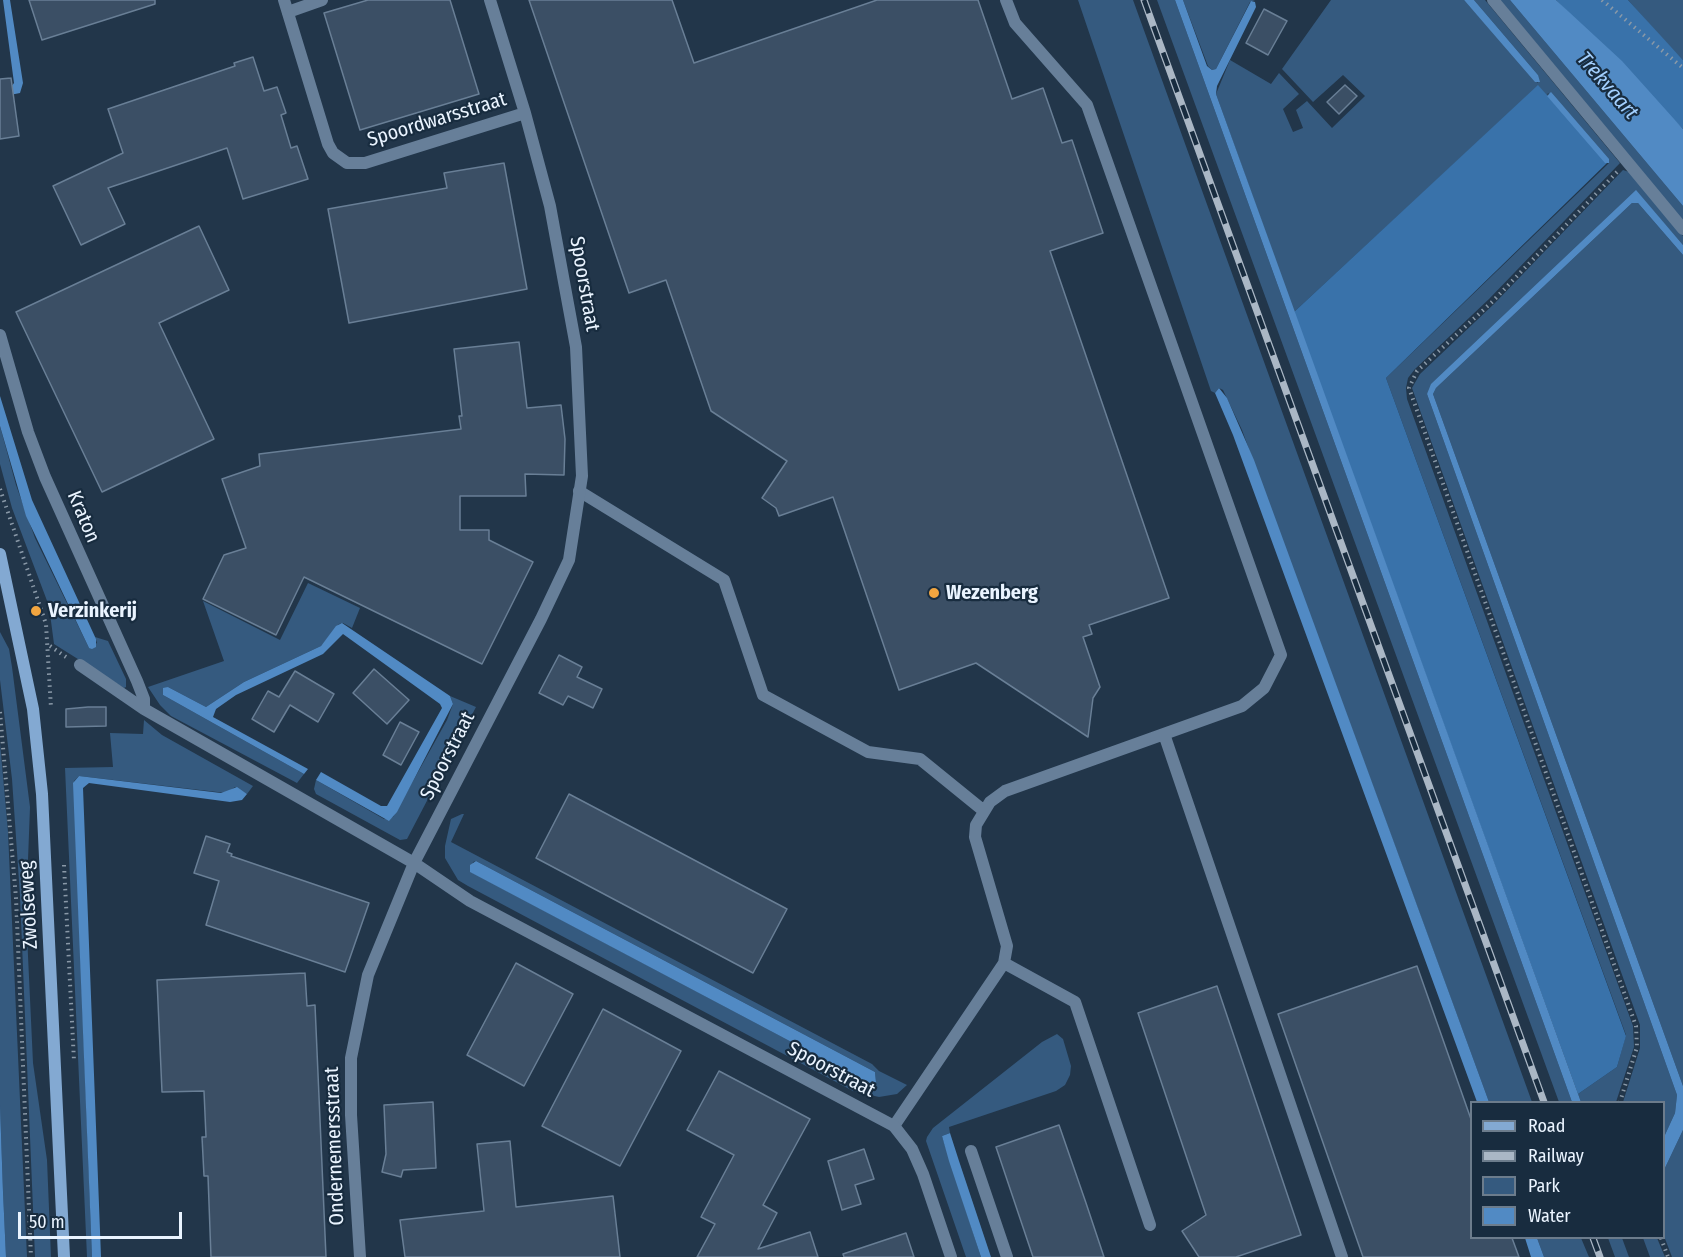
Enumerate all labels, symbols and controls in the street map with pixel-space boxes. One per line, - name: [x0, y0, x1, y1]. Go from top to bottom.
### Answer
- water label: Trekvaart: [1571, 47, 1643, 125]
- street label: Spoordwarsstraat: [365, 87, 509, 153]
- street label: Spoorstraat: [564, 235, 604, 333]
- street label: Kraton: [61, 487, 105, 547]
- place label: Wezenberg: [946, 581, 1038, 605]
- marker: Wezenberg: [927, 586, 941, 600]
- place label: Verzinkerij: [48, 599, 137, 623]
- marker: Verzinkerij: [29, 604, 43, 618]
- street label: Spoorstraat: [416, 708, 480, 804]
- street label: Zwolseweg: [15, 860, 43, 950]
- street label: Spoorstraat: [783, 1037, 879, 1103]
- street label: Ondernemersstraat: [320, 1066, 350, 1226]
- legend: [1470, 1101, 1665, 1239]
- text: Road: [1528, 1115, 1565, 1137]
- text: Railway: [1528, 1145, 1584, 1167]
- text: Park: [1528, 1175, 1560, 1197]
- scale bar: [21, 1200, 184, 1238]
- text: Water: [1528, 1205, 1571, 1227]
- text: 50 m: [29, 1211, 65, 1233]

